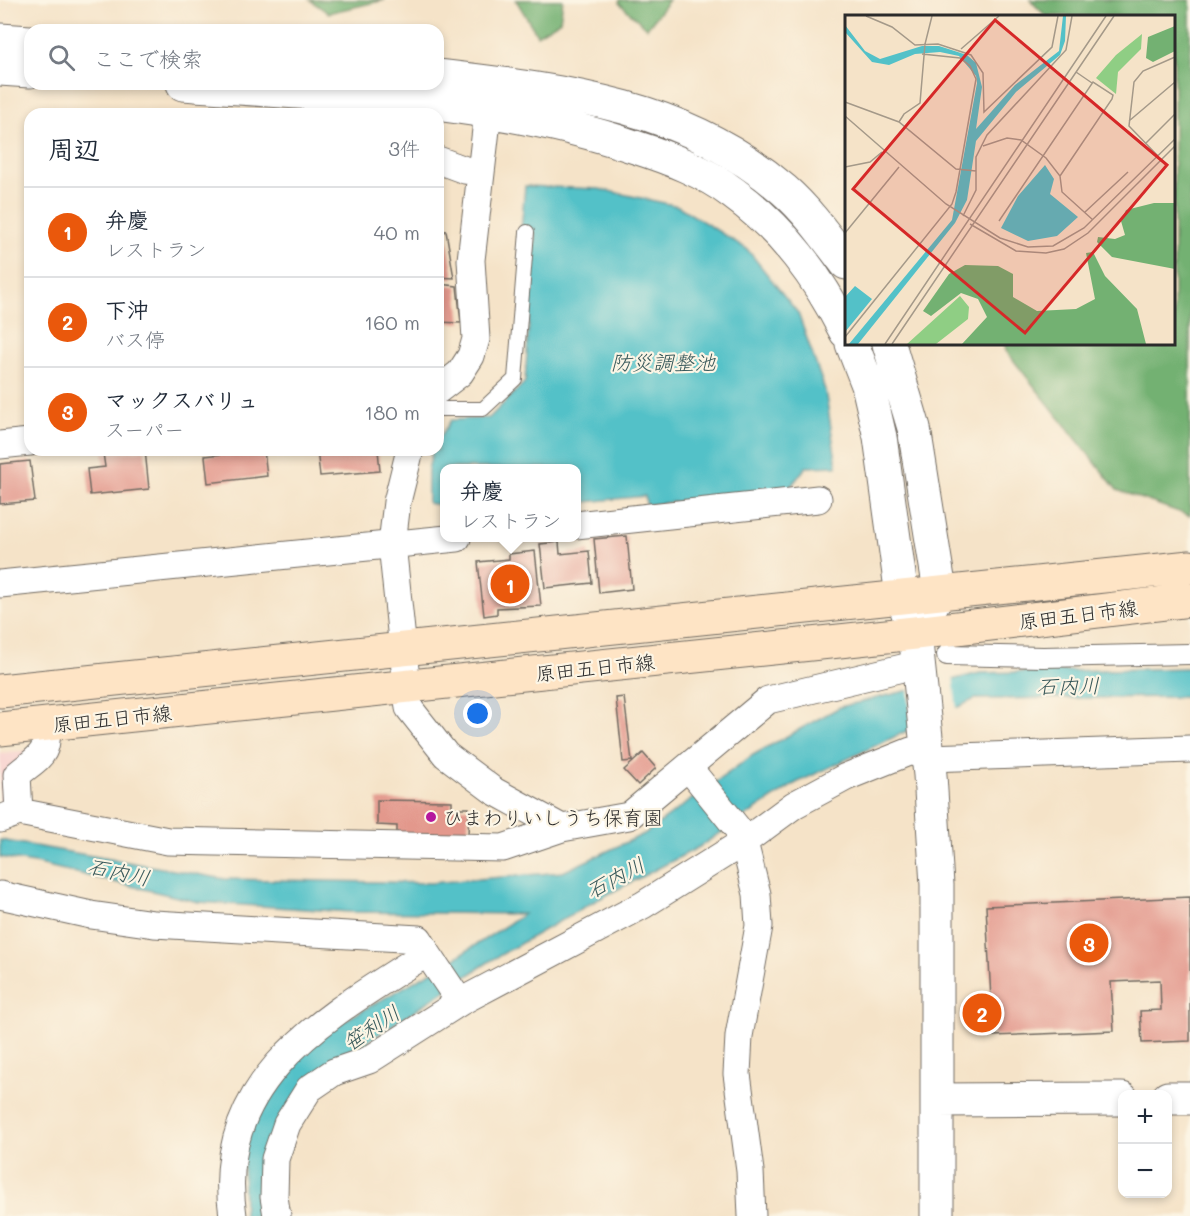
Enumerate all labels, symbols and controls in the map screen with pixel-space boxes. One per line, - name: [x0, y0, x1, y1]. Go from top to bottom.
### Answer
- inset map: [845, 15, 1175, 345]
- search box: [24, 24, 444, 90]
- icon: search: [45, 41, 78, 74]
- text: ここで検索: [93, 44, 203, 73]
- text: 周辺: [48, 132, 100, 166]
- text: 3件: [388, 135, 420, 161]
- text: 弁慶: [105, 205, 149, 234]
- text: 1: [63, 219, 72, 245]
- text: 40 m: [374, 219, 420, 245]
- text: レストラン: [105, 236, 207, 262]
- text: 下沖: [105, 295, 149, 324]
- text: 2: [62, 309, 73, 335]
- text: 160 m: [364, 309, 420, 335]
- text: バス停: [105, 326, 165, 352]
- water label: 防災調整池: [611, 348, 716, 375]
- text: マックスバリュ: [105, 385, 259, 414]
- text: 3: [62, 399, 74, 425]
- text: 180 m: [364, 399, 420, 425]
- text: スーパー: [105, 416, 184, 442]
- popup: [440, 464, 581, 542]
- text: 弁慶: [460, 476, 504, 505]
- text: レストラン: [460, 507, 561, 533]
- pin: 1: [490, 562, 530, 606]
- street label: 原田五日市線: [1017, 594, 1139, 634]
- street label: 原田五日市線: [534, 648, 656, 686]
- water label: 石内川: [1036, 671, 1100, 699]
- street label: 原田五日市線: [51, 699, 173, 737]
- your location: [463, 699, 492, 728]
- place label: ひまわりいしうち保育園: [443, 804, 663, 830]
- marker: ひまわりいしうち保育園: [424, 810, 438, 824]
- water label: 石内川: [581, 850, 649, 904]
- water label: 石内川: [85, 851, 153, 891]
- pin: 3: [1070, 920, 1108, 966]
- pin: 2: [962, 990, 1002, 1036]
- water label: 笹利川: [337, 998, 405, 1056]
- map controls: [1118, 1090, 1172, 1198]
- button: +: [1118, 1090, 1172, 1144]
- button: −: [1118, 1144, 1172, 1198]

